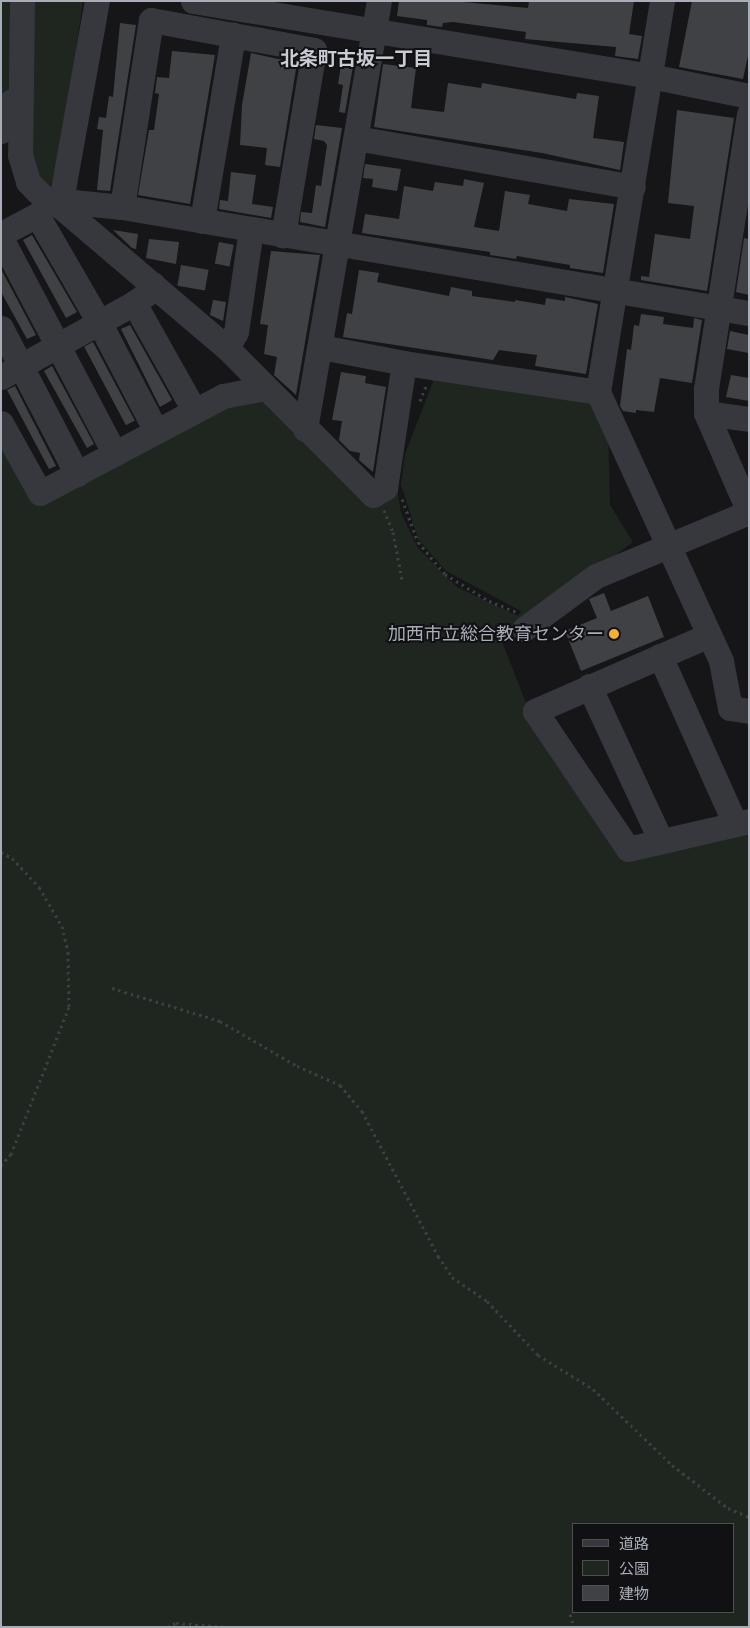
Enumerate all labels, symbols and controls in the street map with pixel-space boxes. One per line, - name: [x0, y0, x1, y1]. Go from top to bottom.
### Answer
- district label: 北条町古坂一丁目: [280, 48, 432, 70]
- place label: 加西市立総合教育センター: [388, 623, 604, 645]
- marker: 加西市立総合教育センター: [608, 628, 620, 640]
- legend: [572, 1523, 735, 1613]
- text: 道路: [619, 1535, 649, 1552]
- text: 公園: [619, 1560, 649, 1577]
- text: 建物: [619, 1585, 649, 1602]

